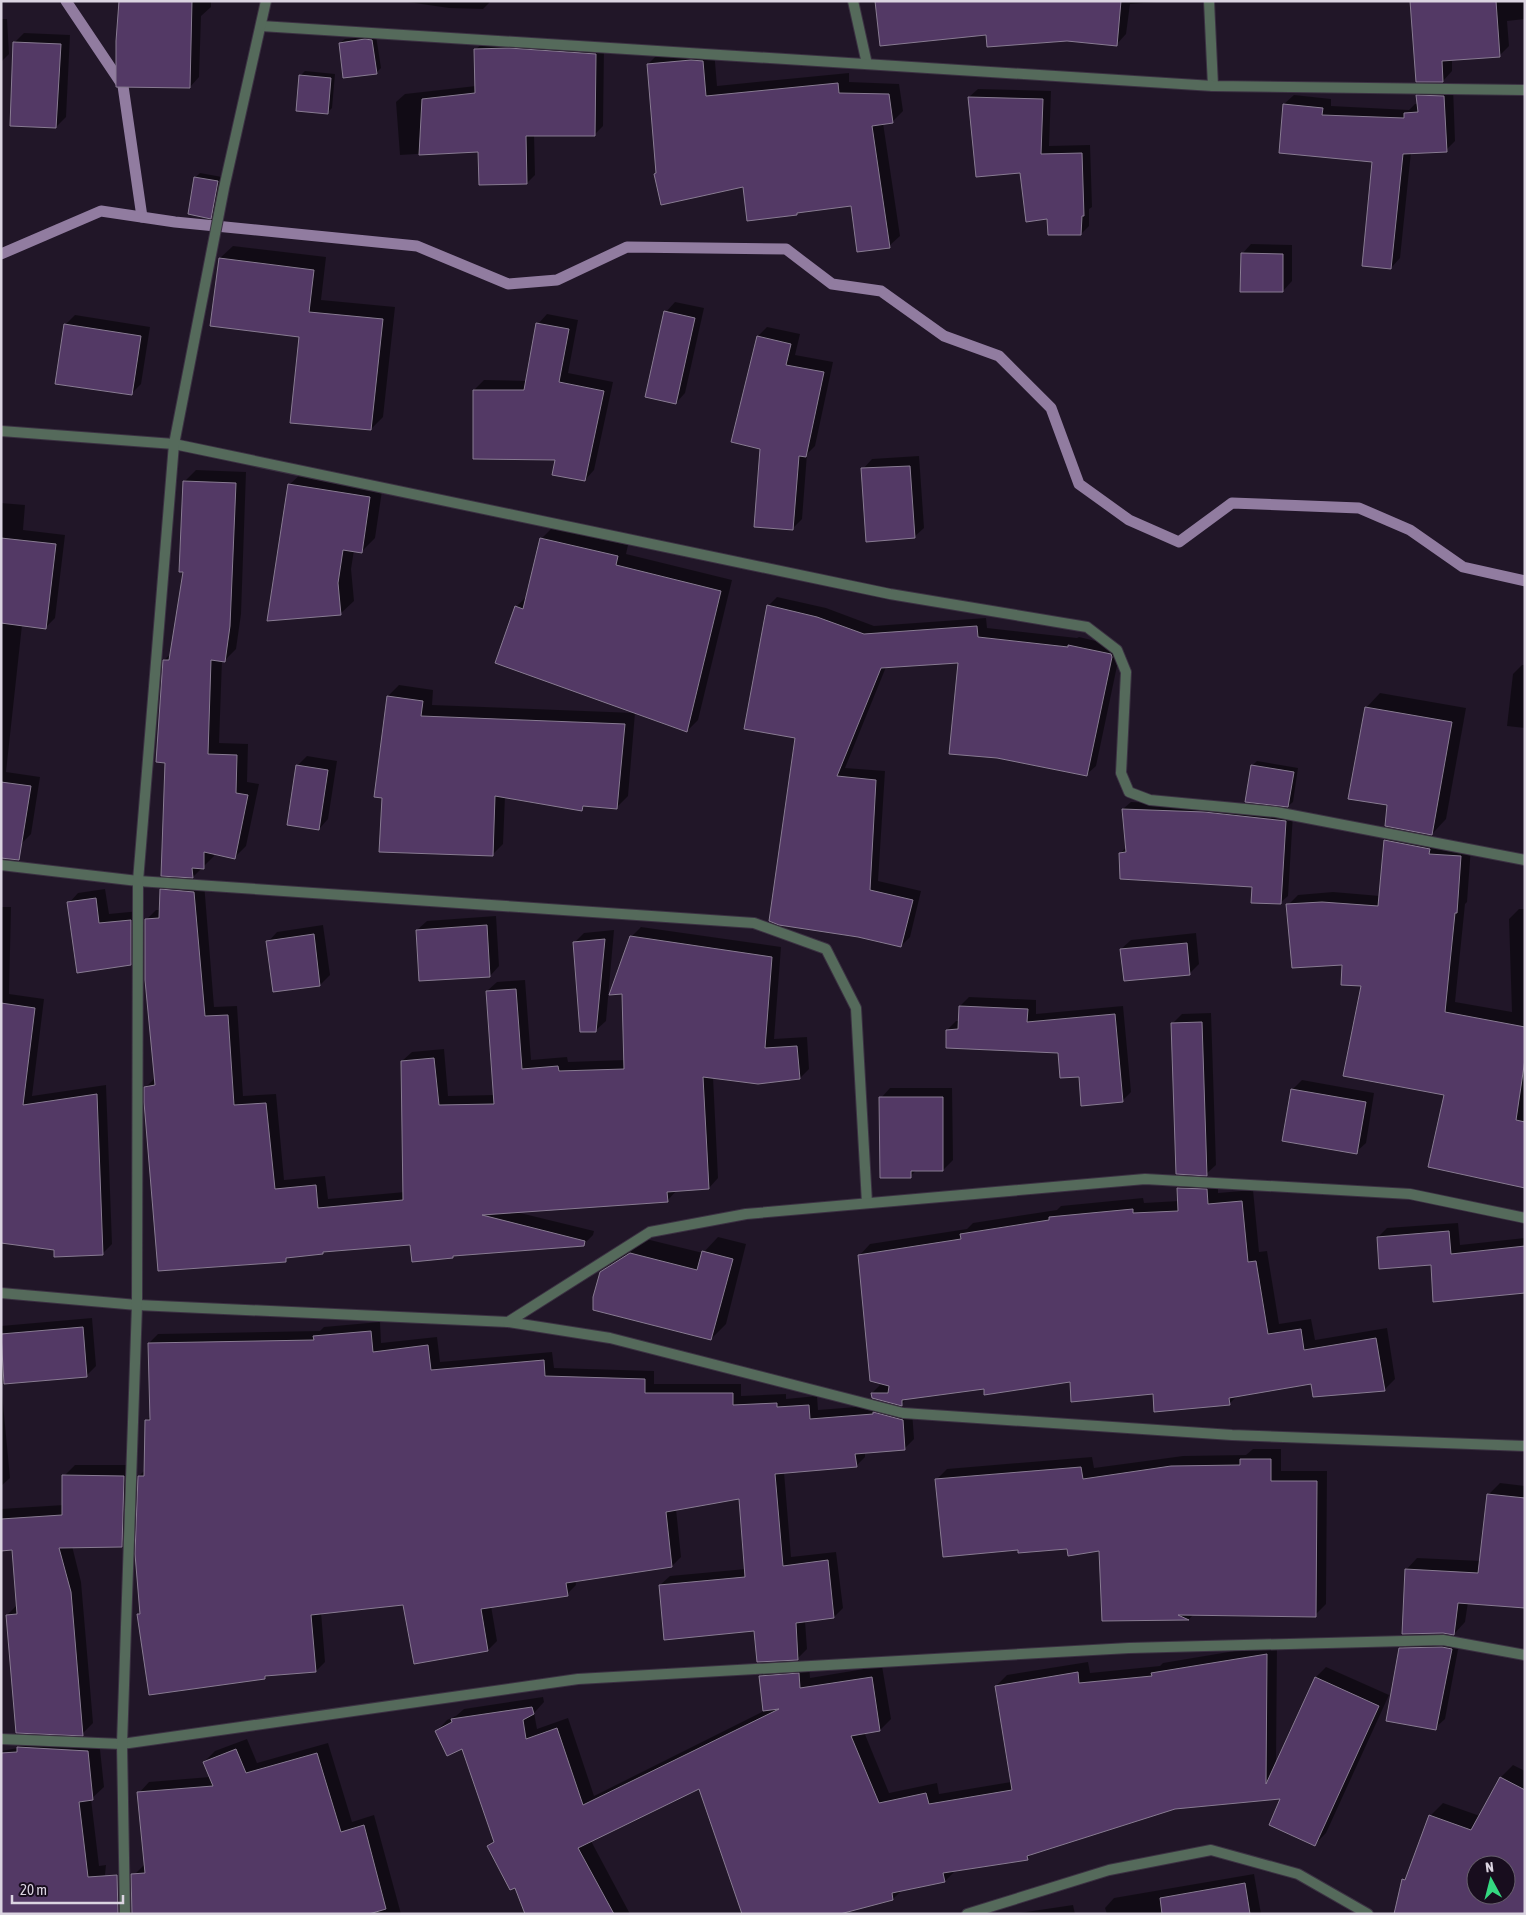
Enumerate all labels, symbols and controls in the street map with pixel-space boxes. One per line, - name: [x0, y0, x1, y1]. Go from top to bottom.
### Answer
- north arrow: [1466, 1855, 1516, 1905]
- text: N: [1484, 1859, 1494, 1876]
- scale bar: [12, 1872, 124, 1904]
- text: 20 m: [20, 1881, 47, 1898]

